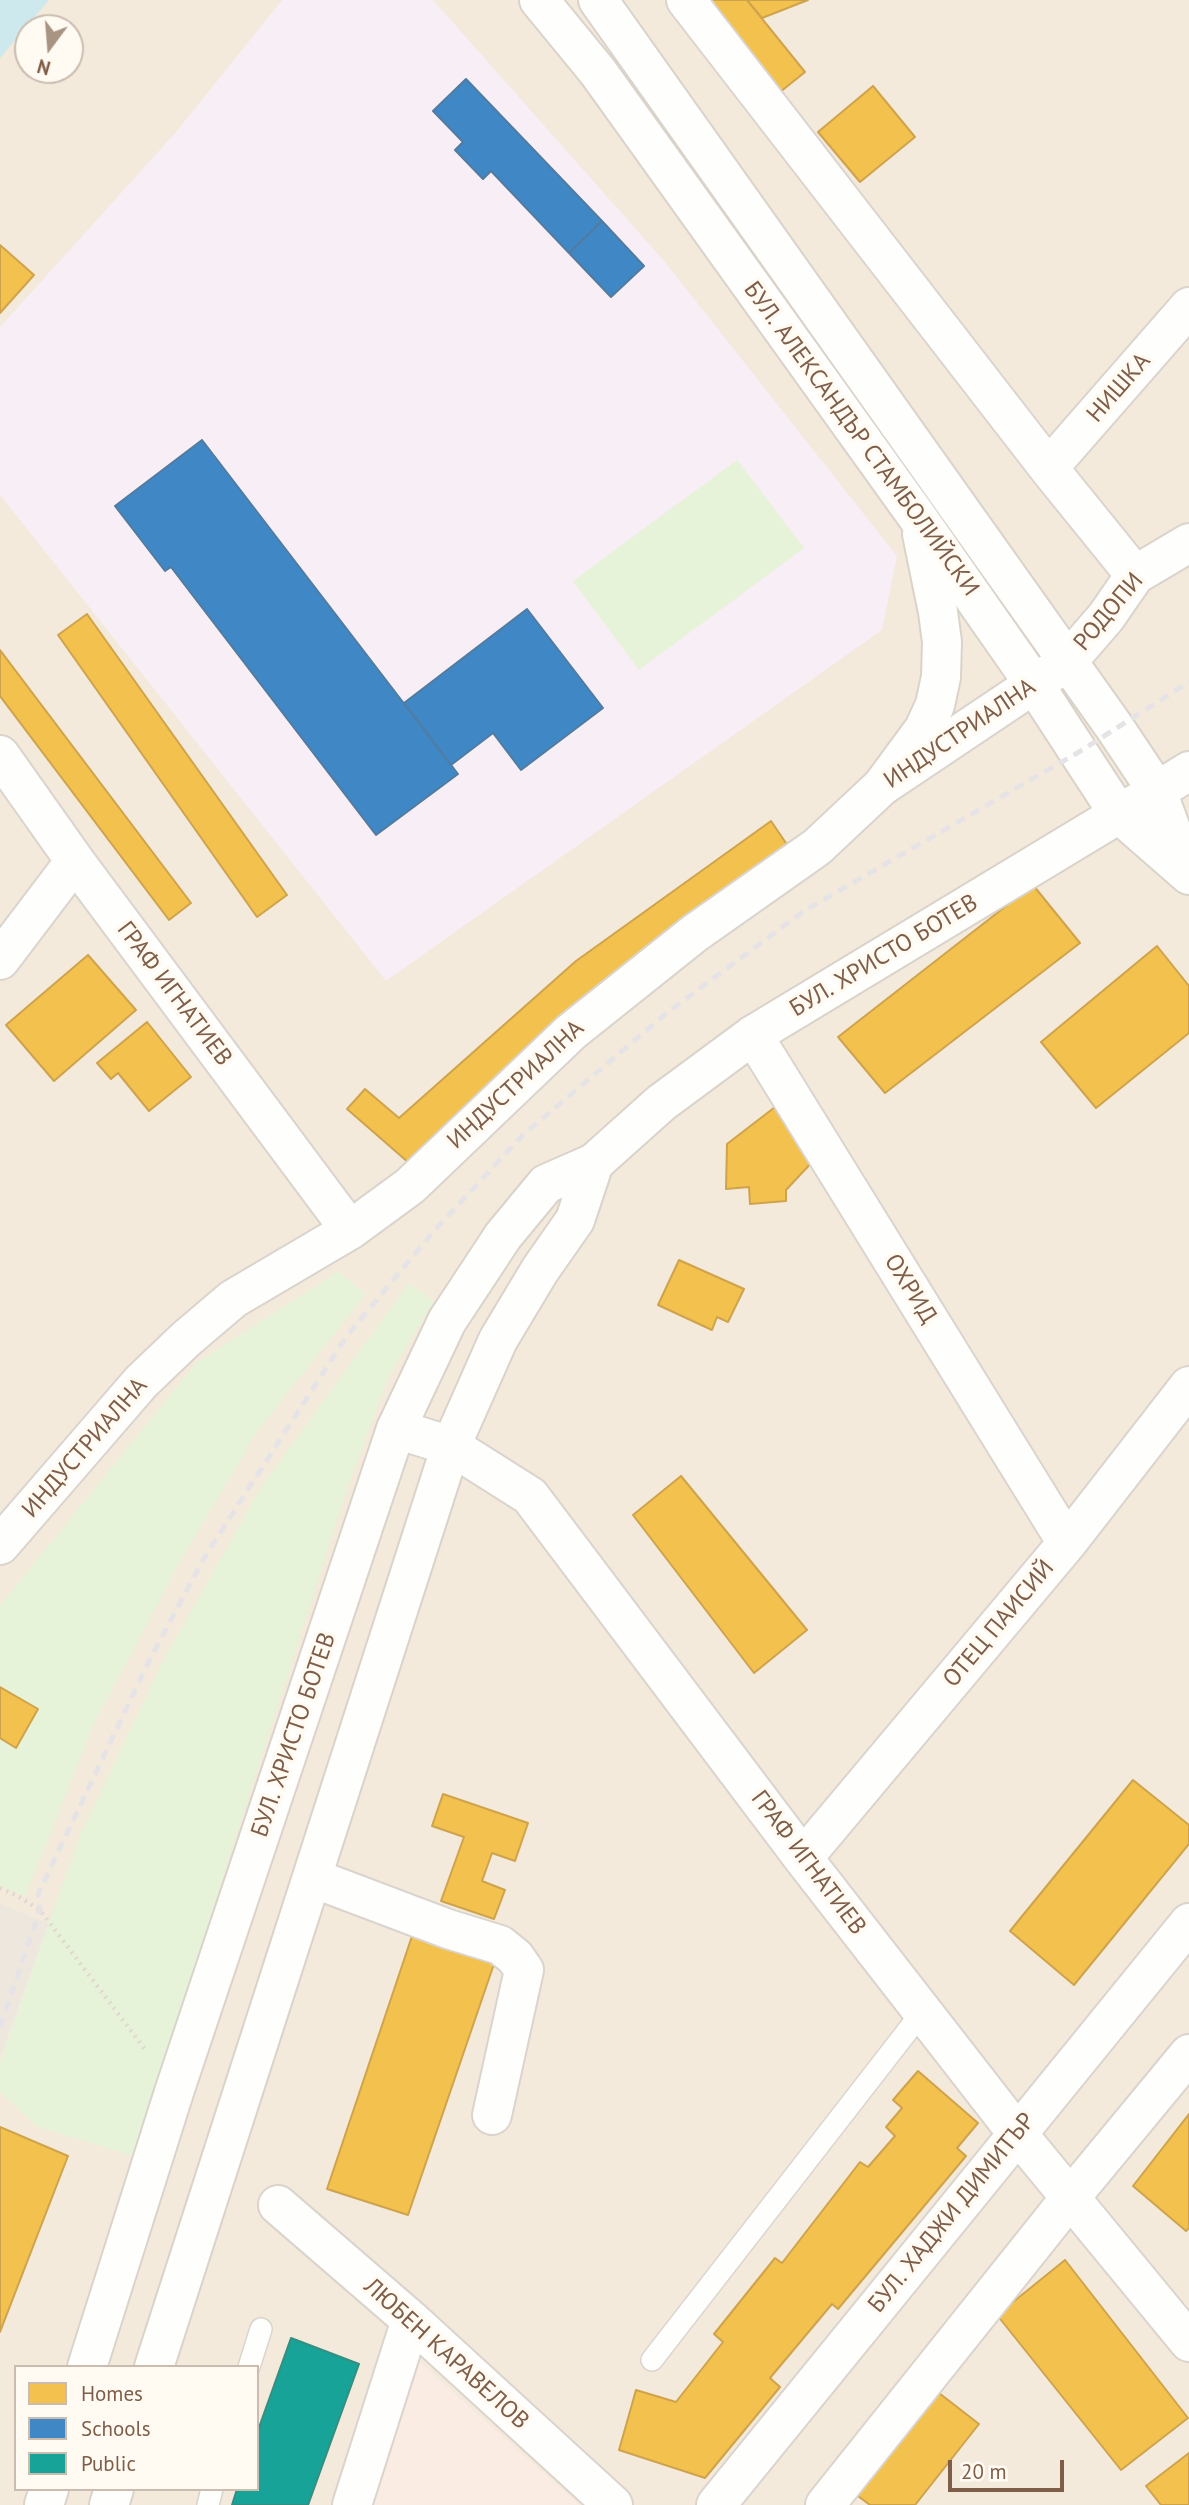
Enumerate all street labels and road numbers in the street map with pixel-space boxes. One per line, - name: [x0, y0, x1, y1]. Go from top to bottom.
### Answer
- street label: БУЛ. АЛЕКСАНДЪР СТАМБОЛИЙСКИ: [737, 276, 985, 602]
- street label: НИШКА: [1081, 348, 1157, 428]
- street label: РОДОПИ: [1068, 567, 1150, 657]
- street label: ИНДУСТРИАЛНА: [879, 673, 1041, 795]
- street label: БУЛ. ХРИСТО БОТЕВ: [785, 889, 983, 1023]
- street label: ГРАФ ИГНАТИЕВ: [110, 916, 238, 1072]
- street label: ИНДУСТРИАЛНА: [442, 1014, 590, 1156]
- street label: ОХРИД: [878, 1249, 942, 1329]
- street label: ИНДУСТРИАЛНА: [16, 1372, 154, 1524]
- street label: ОТЕЦ ПАИСИЙ: [938, 1555, 1060, 1693]
- street label: БУЛ. ХРИСТО БОТЕВ: [246, 1629, 342, 1841]
- street label: ГРАФ ИГНАТИЕВ: [744, 1785, 872, 1941]
- street label: БУЛ. ХАДЖИ ДИМИТЪР: [863, 2107, 1041, 2319]
- street label: ЛЮБЕН КАРАВЕЛОВ: [358, 2272, 534, 2436]

